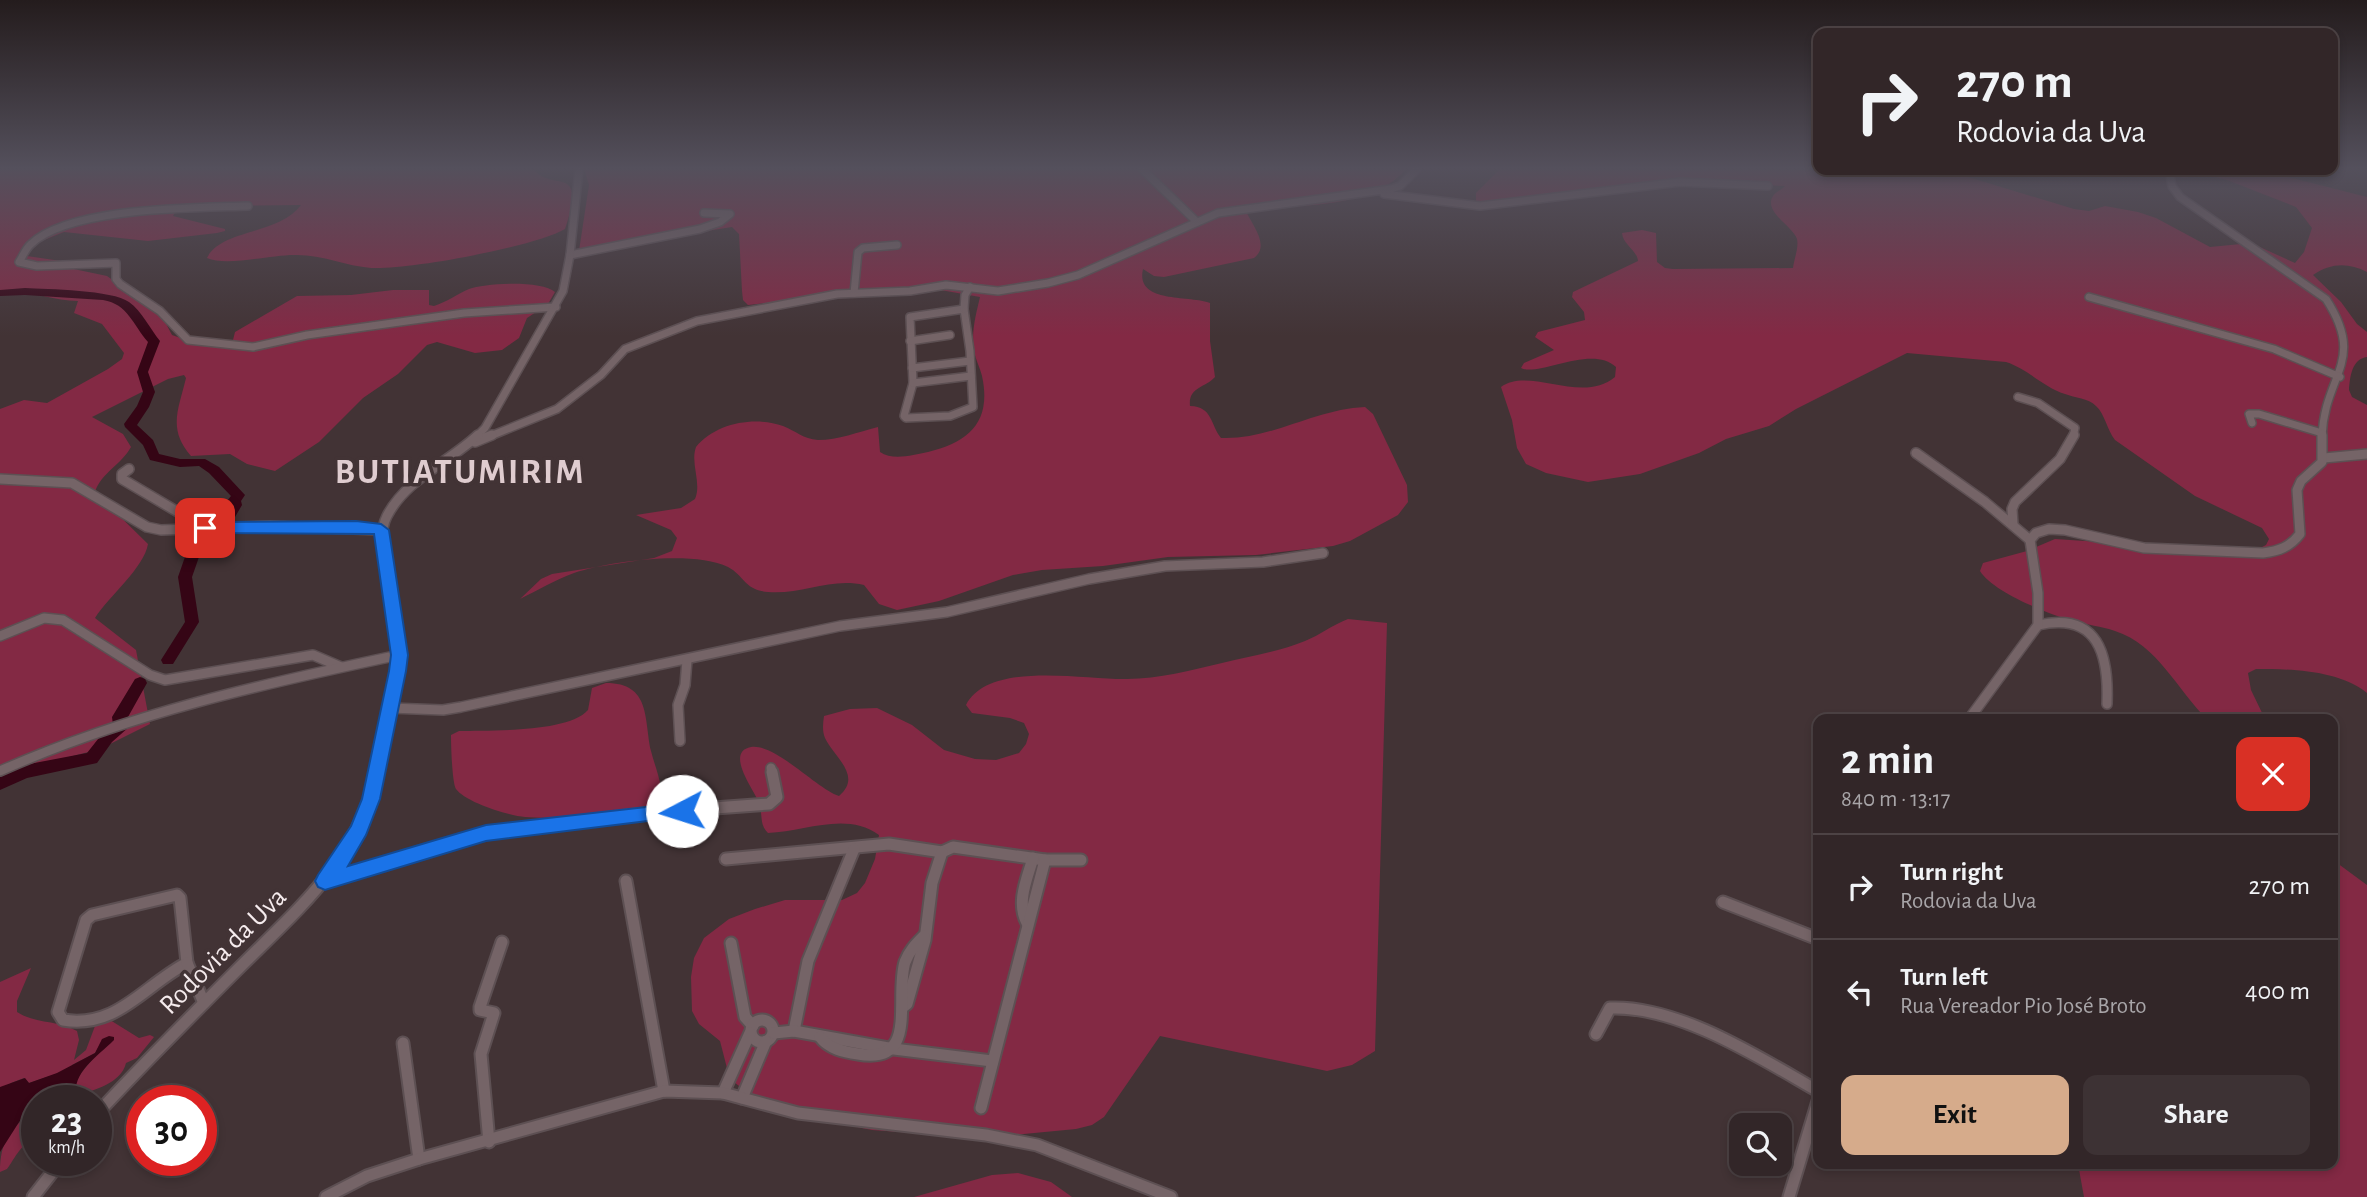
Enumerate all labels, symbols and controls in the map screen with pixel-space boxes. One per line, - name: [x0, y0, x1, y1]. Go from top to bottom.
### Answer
- icon: right: [1841, 56, 1932, 147]
- text: 270 m: [1956, 58, 2073, 107]
- text: Rodovia da Uva: [1956, 116, 2146, 148]
- district label: BUTIATUMIRIM: [335, 455, 585, 490]
- pin: [175, 498, 235, 558]
- icon: arrive: [186, 509, 224, 547]
- button: close: [2236, 737, 2310, 811]
- text: 2 min: [1841, 739, 1934, 781]
- position arrow: [645, 774, 719, 848]
- text: 840 m · 13:17: [1841, 788, 1950, 811]
- text: Turn right: [1900, 859, 2003, 885]
- icon: right: [1841, 868, 1879, 906]
- text: 270 m: [2249, 873, 2310, 899]
- street label: Rodovia da Uva: [155, 883, 292, 1020]
- text: Rodovia da Uva: [1900, 890, 2037, 913]
- text: Turn left: [1900, 964, 1988, 990]
- icon: left: [1841, 973, 1879, 1011]
- text: 400 m: [2245, 978, 2310, 1004]
- text: Rua Vereador Pio José Broto: [1900, 995, 2146, 1018]
- button: Exit: [1841, 1075, 2069, 1155]
- button: Share: [2083, 1075, 2310, 1155]
- speed limit sign: 30: [126, 1085, 217, 1176]
- text: 23: [51, 1104, 82, 1139]
- map controls: [1729, 1113, 1792, 1176]
- button: search: [1729, 1113, 1792, 1176]
- text: km/h: [48, 1139, 85, 1157]

